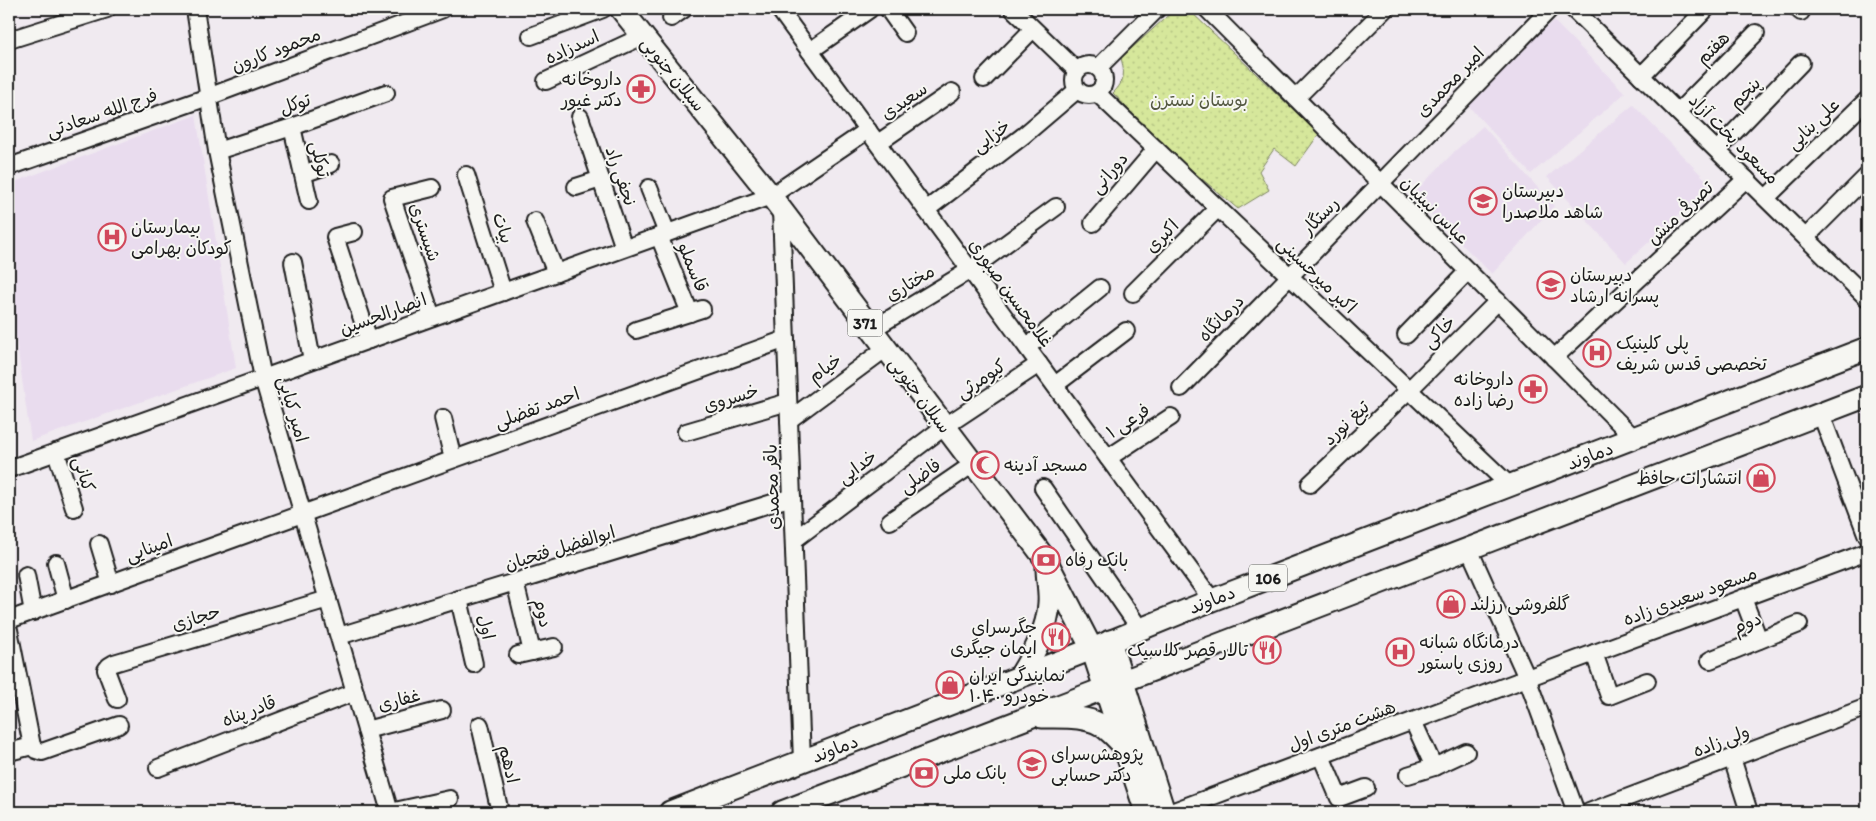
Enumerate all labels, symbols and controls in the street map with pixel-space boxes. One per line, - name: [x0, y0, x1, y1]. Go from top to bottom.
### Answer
- street label: محمود کارون: [228, 23, 324, 77]
- street label: اسدزاده: [541, 25, 603, 69]
- street label: هفتم: [1692, 27, 1737, 72]
- street label: سبلان جنوبی: [635, 32, 710, 117]
- street label: امیر محمدی: [1411, 42, 1489, 122]
- place label: داروخانه دکتر غیور: [559, 68, 622, 111]
- street label: پنجم: [1725, 72, 1768, 116]
- pharmacy icon: داروخانه دکتر غیور: [626, 74, 656, 104]
- street label: سعیدی: [876, 77, 932, 125]
- street label: فرج الله سعادتی: [44, 84, 161, 143]
- street label: توکل: [276, 88, 314, 120]
- park label: بوستان نسترن: [1150, 89, 1248, 111]
- street label: مسعود بخت آزاد: [1684, 89, 1784, 189]
- street label: علی بنایی: [1782, 93, 1844, 155]
- street label: خزایی: [968, 115, 1014, 157]
- street label: توکلی: [305, 139, 335, 180]
- street label: نجفی راد: [601, 143, 641, 209]
- street label: دورانی: [1085, 148, 1133, 198]
- street label: عباس نبیئیان: [1396, 171, 1474, 249]
- street label: تصرفی منش: [1641, 175, 1718, 249]
- place label: دبیرستان شاهد ملاصدرا: [1502, 180, 1603, 223]
- school or university icon: دبیرستان شاهد ملاصدرا: [1468, 186, 1498, 216]
- street label: رستگار: [1296, 192, 1344, 241]
- street label: شیستری: [405, 200, 445, 264]
- street label: بیات: [488, 210, 518, 246]
- street label: اکبری: [1141, 215, 1183, 257]
- place label: بیمارستان کودکان بهرامی: [131, 216, 232, 259]
- hospital icon: بیمارستان کودکان بهرامی: [97, 222, 127, 252]
- street label: اکبر میرحسینی: [1273, 232, 1361, 318]
- street label: غلامحسین صبوری: [964, 234, 1058, 352]
- street label: قاسملو: [672, 238, 713, 295]
- street label: مختاری: [882, 260, 938, 306]
- place label: دبیرستان پسرانه ارشاد: [1570, 264, 1659, 308]
- school or university icon: دبیرستان پسرانه ارشاد: [1536, 270, 1566, 300]
- street label: انصارالحسین: [336, 288, 430, 340]
- street label: درمانگاه: [1193, 290, 1249, 346]
- road number: 371: [848, 309, 882, 336]
- street label: خاکی: [1418, 311, 1460, 353]
- place label: پلی کلینیک تخصصی قدس شریف: [1616, 332, 1767, 375]
- hospital icon: پلی کلینیک تخصصی قدس شریف: [1582, 338, 1612, 368]
- street label: خیام: [804, 349, 848, 390]
- street label: سبلان جنوبی: [883, 352, 956, 438]
- street label: کیومرثی: [952, 354, 1011, 404]
- place label: داروخانه رضا زاده: [1454, 368, 1514, 411]
- street label: امیر کیایی: [273, 373, 313, 445]
- pharmacy icon: داروخانه رضا زاده: [1518, 374, 1548, 404]
- street label: خسروی: [701, 379, 761, 417]
- street label: احمد تفضلی: [491, 382, 583, 434]
- street label: تیغ نورد: [1318, 395, 1376, 452]
- street label: فرعی ۱: [1102, 399, 1154, 443]
- street label: دماوند: [1564, 437, 1616, 475]
- street label: باقر محمدی: [760, 444, 784, 530]
- street label: خدایی: [833, 445, 881, 489]
- mosque icon: مسجد آدینه: [970, 450, 1000, 480]
- street label: کیانی: [68, 454, 100, 495]
- street label: فاضلی: [895, 454, 945, 498]
- place label: مسجد آدینه: [1004, 454, 1088, 476]
- shop icon: انتشارات حافظ: [1746, 463, 1776, 493]
- place label: انتشارات حافظ: [1636, 467, 1742, 489]
- street label: ابوالفضل فتحیان: [502, 521, 618, 575]
- street label: امینایی: [122, 529, 176, 567]
- bank icon: بانک رفاه: [1031, 545, 1061, 575]
- place label: بانک رفاه: [1065, 549, 1129, 571]
- street label: مسعود سعیدی زاده: [1620, 562, 1760, 631]
- road number: 106: [1249, 564, 1287, 592]
- street label: دماوند: [1186, 581, 1238, 619]
- shop icon: گلفروشی رزلند: [1436, 589, 1466, 619]
- place label: گلفروشی رزلند: [1470, 593, 1570, 615]
- street label: دوم: [526, 596, 557, 630]
- street label: حجازی: [169, 600, 223, 636]
- street label: دوم: [1729, 607, 1766, 642]
- street label: اول: [472, 612, 500, 642]
- place label: جگرسرای ایمان جیگری: [950, 616, 1037, 659]
- restaurant icon: جگرسرای ایمان جیگری: [1041, 622, 1071, 652]
- place label: درمانگاه شبانه روزی پاستور: [1417, 631, 1520, 675]
- restaurant icon: تالار قصر کلاسیک: [1252, 635, 1282, 665]
- hospital icon: درمانگاه شبانه روزی پاستور: [1385, 637, 1415, 667]
- place label: تالار قصر کلاسیک: [1127, 639, 1249, 661]
- place label: نمایندگی ایران خودرو ۱۰۴۰: [969, 664, 1065, 707]
- shop icon: نمایندگی ایران خودرو ۱۰۴۰: [935, 670, 965, 700]
- street label: غفاری: [375, 684, 423, 716]
- street label: قادر پناه: [219, 691, 280, 732]
- street label: هشت متری اول: [1285, 695, 1399, 757]
- street label: ولی زاده: [1690, 720, 1752, 762]
- street label: دماوند: [809, 730, 861, 768]
- street label: ادهم: [491, 743, 524, 786]
- place label: پژوهش‌سرای دکتر حسابی: [1051, 743, 1144, 786]
- school or university icon: پژوهش‌سرای دکتر حسابی: [1017, 749, 1047, 779]
- bank icon: بانک ملی: [909, 758, 939, 788]
- place label: بانک ملی: [943, 762, 1007, 784]

